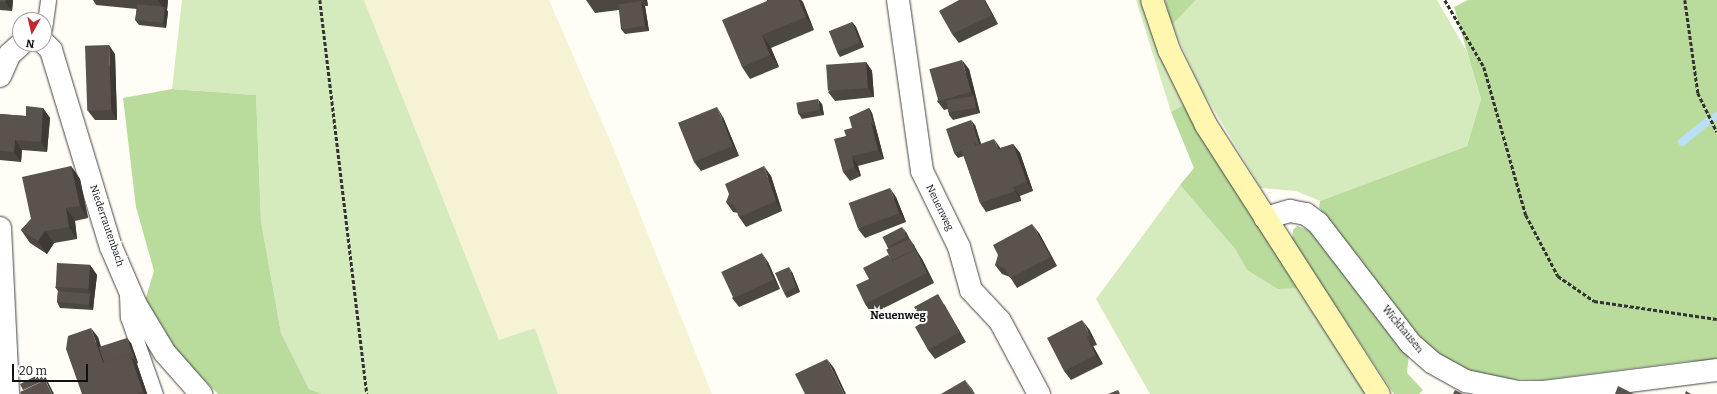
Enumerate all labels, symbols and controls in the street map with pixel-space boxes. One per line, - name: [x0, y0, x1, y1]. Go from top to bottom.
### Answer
- north arrow: [12, 12, 52, 52]
- text: N: [25, 36, 36, 50]
- street label: Neuenweg: [923, 183, 955, 233]
- street label: Niederrautenbach: [86, 184, 126, 268]
- street label: Wickhausen: [1379, 304, 1425, 356]
- district label: Neuenweg: [870, 309, 926, 323]
- scale bar: [14, 356, 90, 382]
- text: 20 m: [19, 364, 47, 378]

